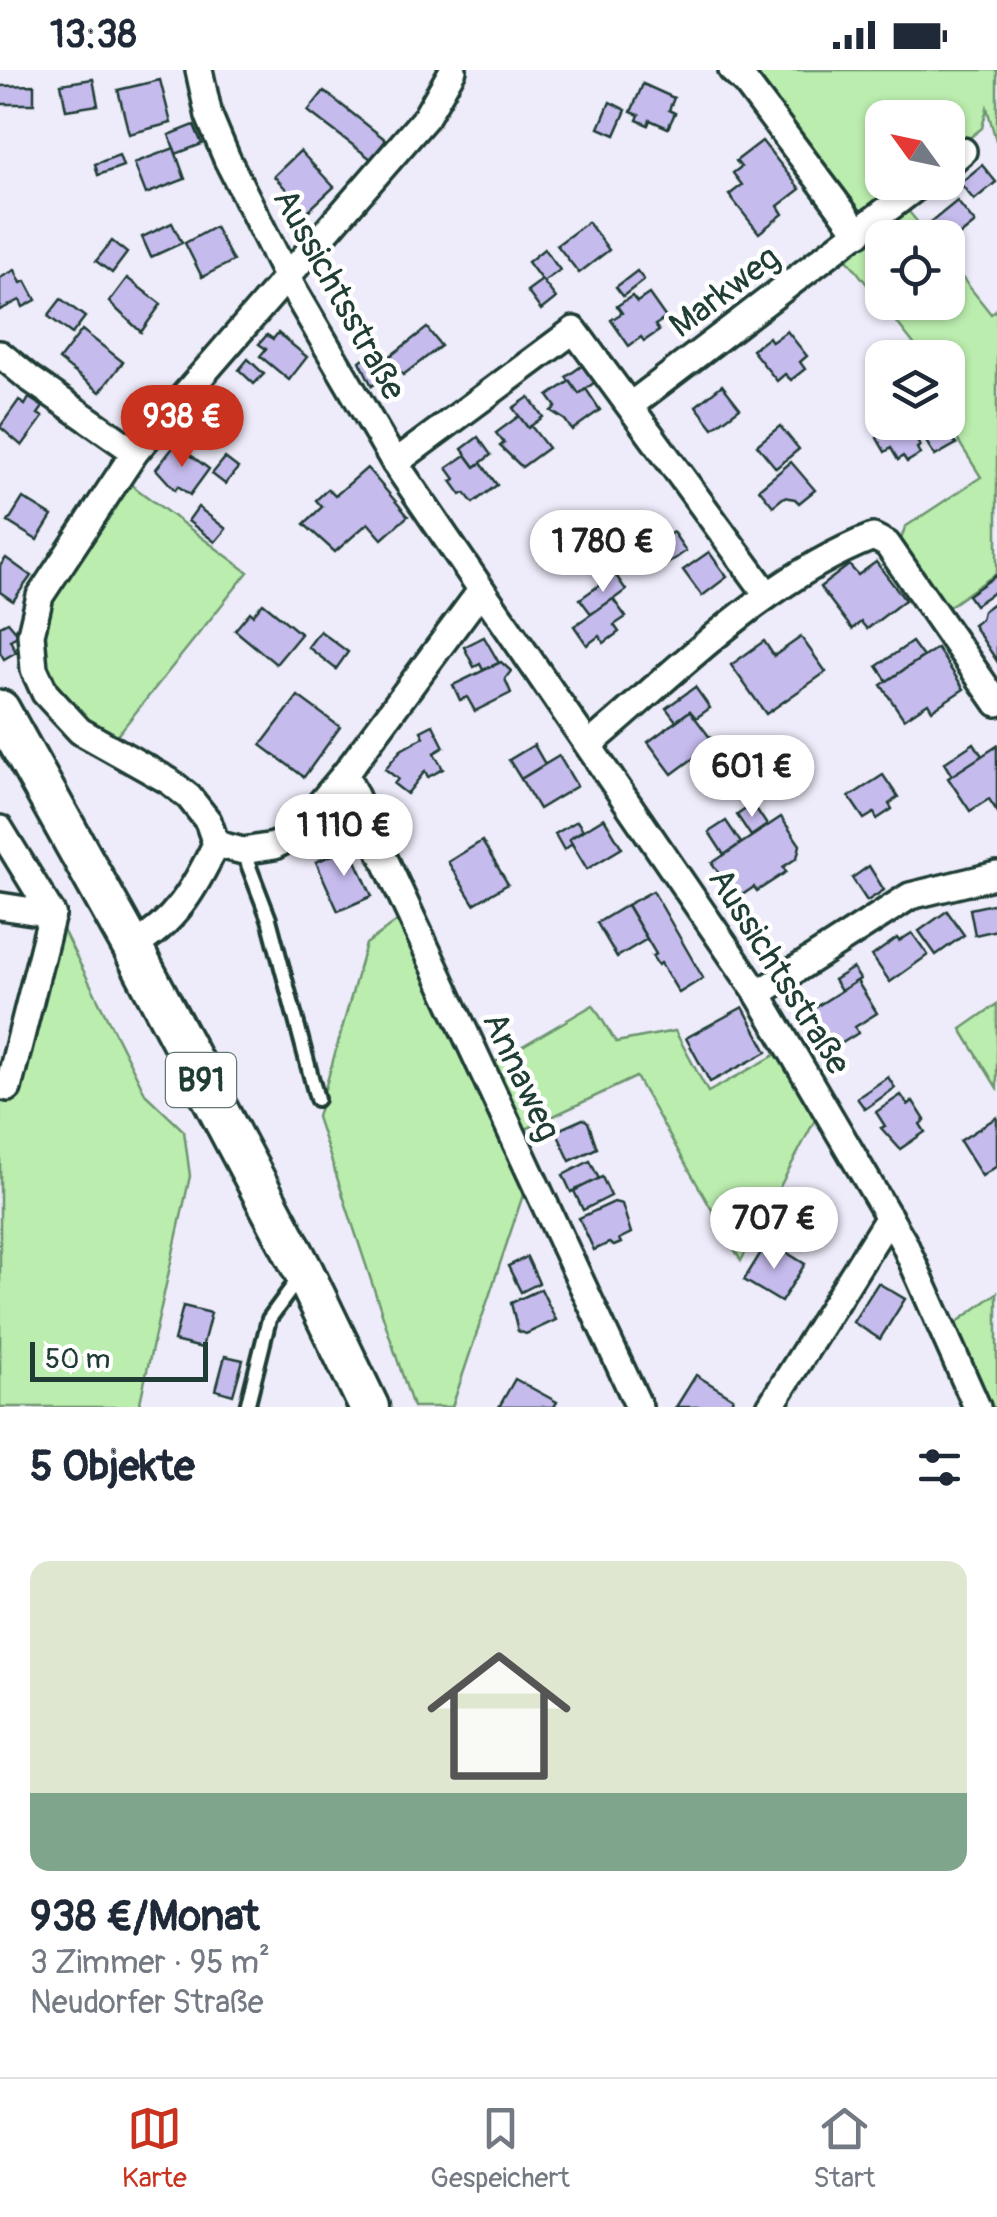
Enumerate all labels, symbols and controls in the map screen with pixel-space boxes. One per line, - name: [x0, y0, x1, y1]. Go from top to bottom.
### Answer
- text: 13:38: [50, 11, 137, 59]
- north arrow: [865, 100, 965, 200]
- map controls: [865, 100, 965, 440]
- street label: Aussichtsstraße: [263, 181, 415, 408]
- button: locate: [865, 220, 965, 320]
- street label: Markweg: [661, 236, 789, 348]
- button: layers: [865, 340, 965, 440]
- pin: 938 €: [112, 385, 252, 470]
- text: 938 €: [143, 397, 221, 437]
- pin: 1 780 €: [511, 510, 695, 595]
- text: 1 780 €: [552, 522, 654, 562]
- pin: 601 €: [682, 735, 822, 820]
- text: 601 €: [711, 747, 793, 787]
- pin: 1 110 €: [252, 794, 436, 879]
- text: 1 110 €: [297, 806, 391, 846]
- street label: Aussichtsstraße: [698, 860, 860, 1083]
- street label: Annaweg: [472, 1005, 570, 1148]
- road number: B91: [166, 1053, 236, 1107]
- pin: 707 €: [704, 1187, 844, 1272]
- text: 707 €: [732, 1199, 816, 1239]
- scale bar: [30, 1337, 208, 1382]
- text: 50 m: [45, 1342, 110, 1377]
- icon: filters: [912, 1440, 967, 1495]
- text: 5 Objekte: [30, 1441, 195, 1493]
- icon: home: [409, 1626, 589, 1806]
- text: 938 €/Monat: [30, 1891, 260, 1943]
- text: 3 Zimmer · 95 m²: [30, 1943, 270, 1983]
- text: Neudorfer Straße: [30, 1983, 263, 2023]
- tab: Karte: [122, 2101, 187, 2196]
- tab: Gespeichert: [430, 2101, 570, 2196]
- tab: Start: [813, 2101, 875, 2196]

